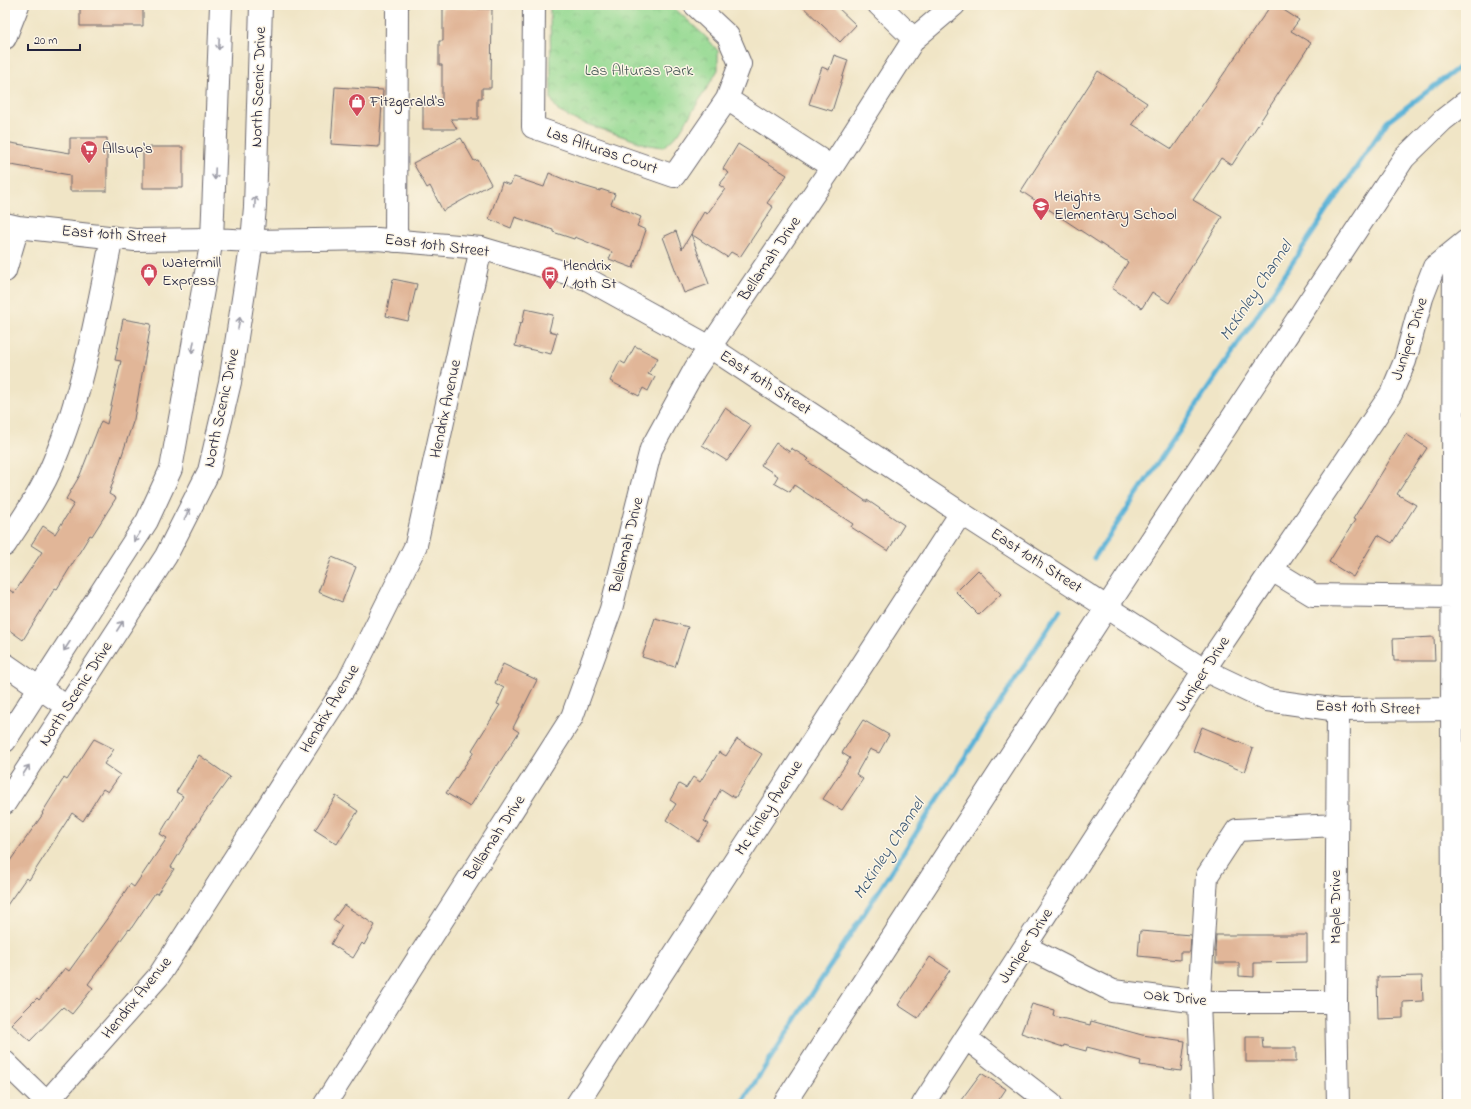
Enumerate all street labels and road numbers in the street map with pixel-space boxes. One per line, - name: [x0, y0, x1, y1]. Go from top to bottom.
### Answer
- street label: North Scenic Drive: [245, 25, 273, 148]
- street label: Las Alturas Court: [543, 121, 661, 181]
- street label: Bellamah Drive: [732, 211, 808, 307]
- street label: East 10th Street: [61, 219, 168, 251]
- street label: East 10th Street: [383, 228, 491, 264]
- street label: Juniper Drive: [1385, 294, 1435, 384]
- street label: East 10th Street: [714, 344, 816, 422]
- street label: North Scenic Drive: [198, 346, 246, 470]
- street label: Hendrix Avenue: [424, 357, 468, 461]
- street label: Bellamah Drive: [603, 494, 651, 596]
- street label: East 10th Street: [985, 522, 1087, 600]
- street label: Juniper Drive: [1170, 631, 1237, 717]
- street label: North Scenic Drive: [33, 636, 119, 751]
- street label: Hendrix Avenue: [294, 659, 367, 758]
- street label: East 10th Street: [1315, 694, 1422, 722]
- street label: Mc Kinley Avenue: [729, 755, 809, 861]
- street label: Bellamah Drive: [458, 790, 532, 886]
- street label: Maple Drive: [1324, 869, 1348, 944]
- street label: Juniper Drive: [993, 903, 1060, 989]
- street label: Hendrix Avenue: [96, 951, 178, 1044]
- street label: Oak Drive: [1142, 983, 1209, 1013]

